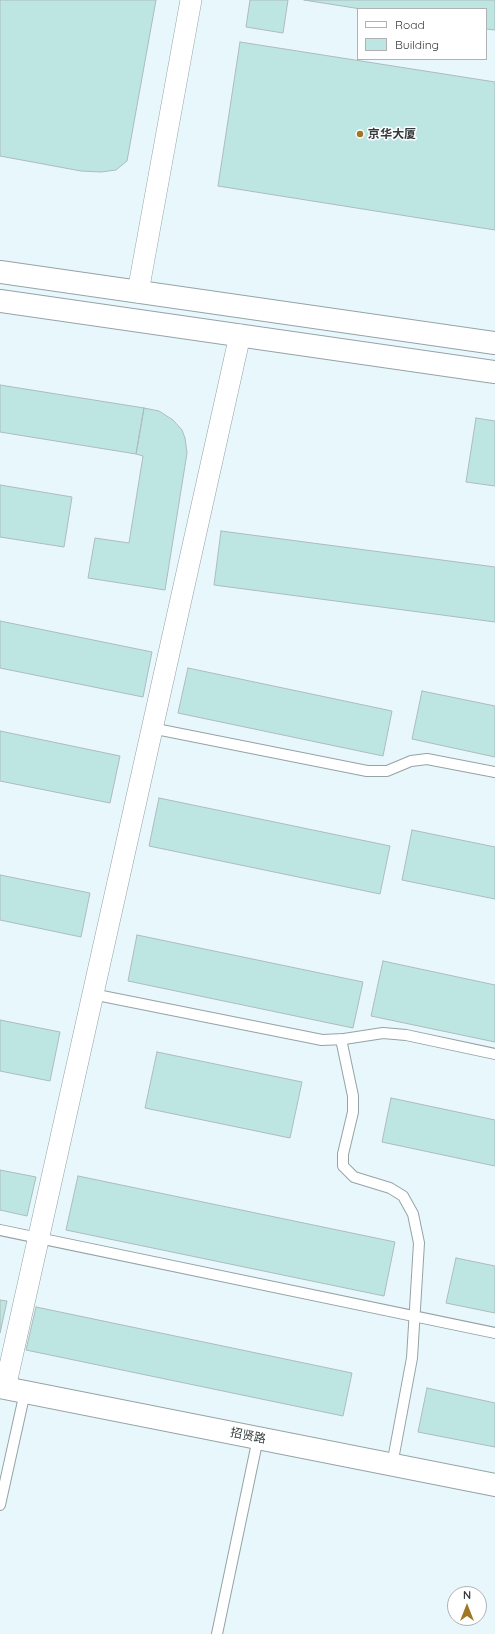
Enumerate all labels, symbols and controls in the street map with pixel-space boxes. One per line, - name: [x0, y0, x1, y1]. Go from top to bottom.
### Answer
- legend: [357, 8, 487, 60]
- text: Road: [395, 17, 425, 32]
- text: Building: [395, 37, 439, 52]
- place label: 京华大厦: [368, 127, 416, 141]
- marker: 京华大厦: [355, 129, 365, 139]
- street label: 招贤路: [229, 1425, 267, 1447]
- north arrow: [447, 1586, 487, 1626]
- text: N: [463, 1588, 471, 1602]

